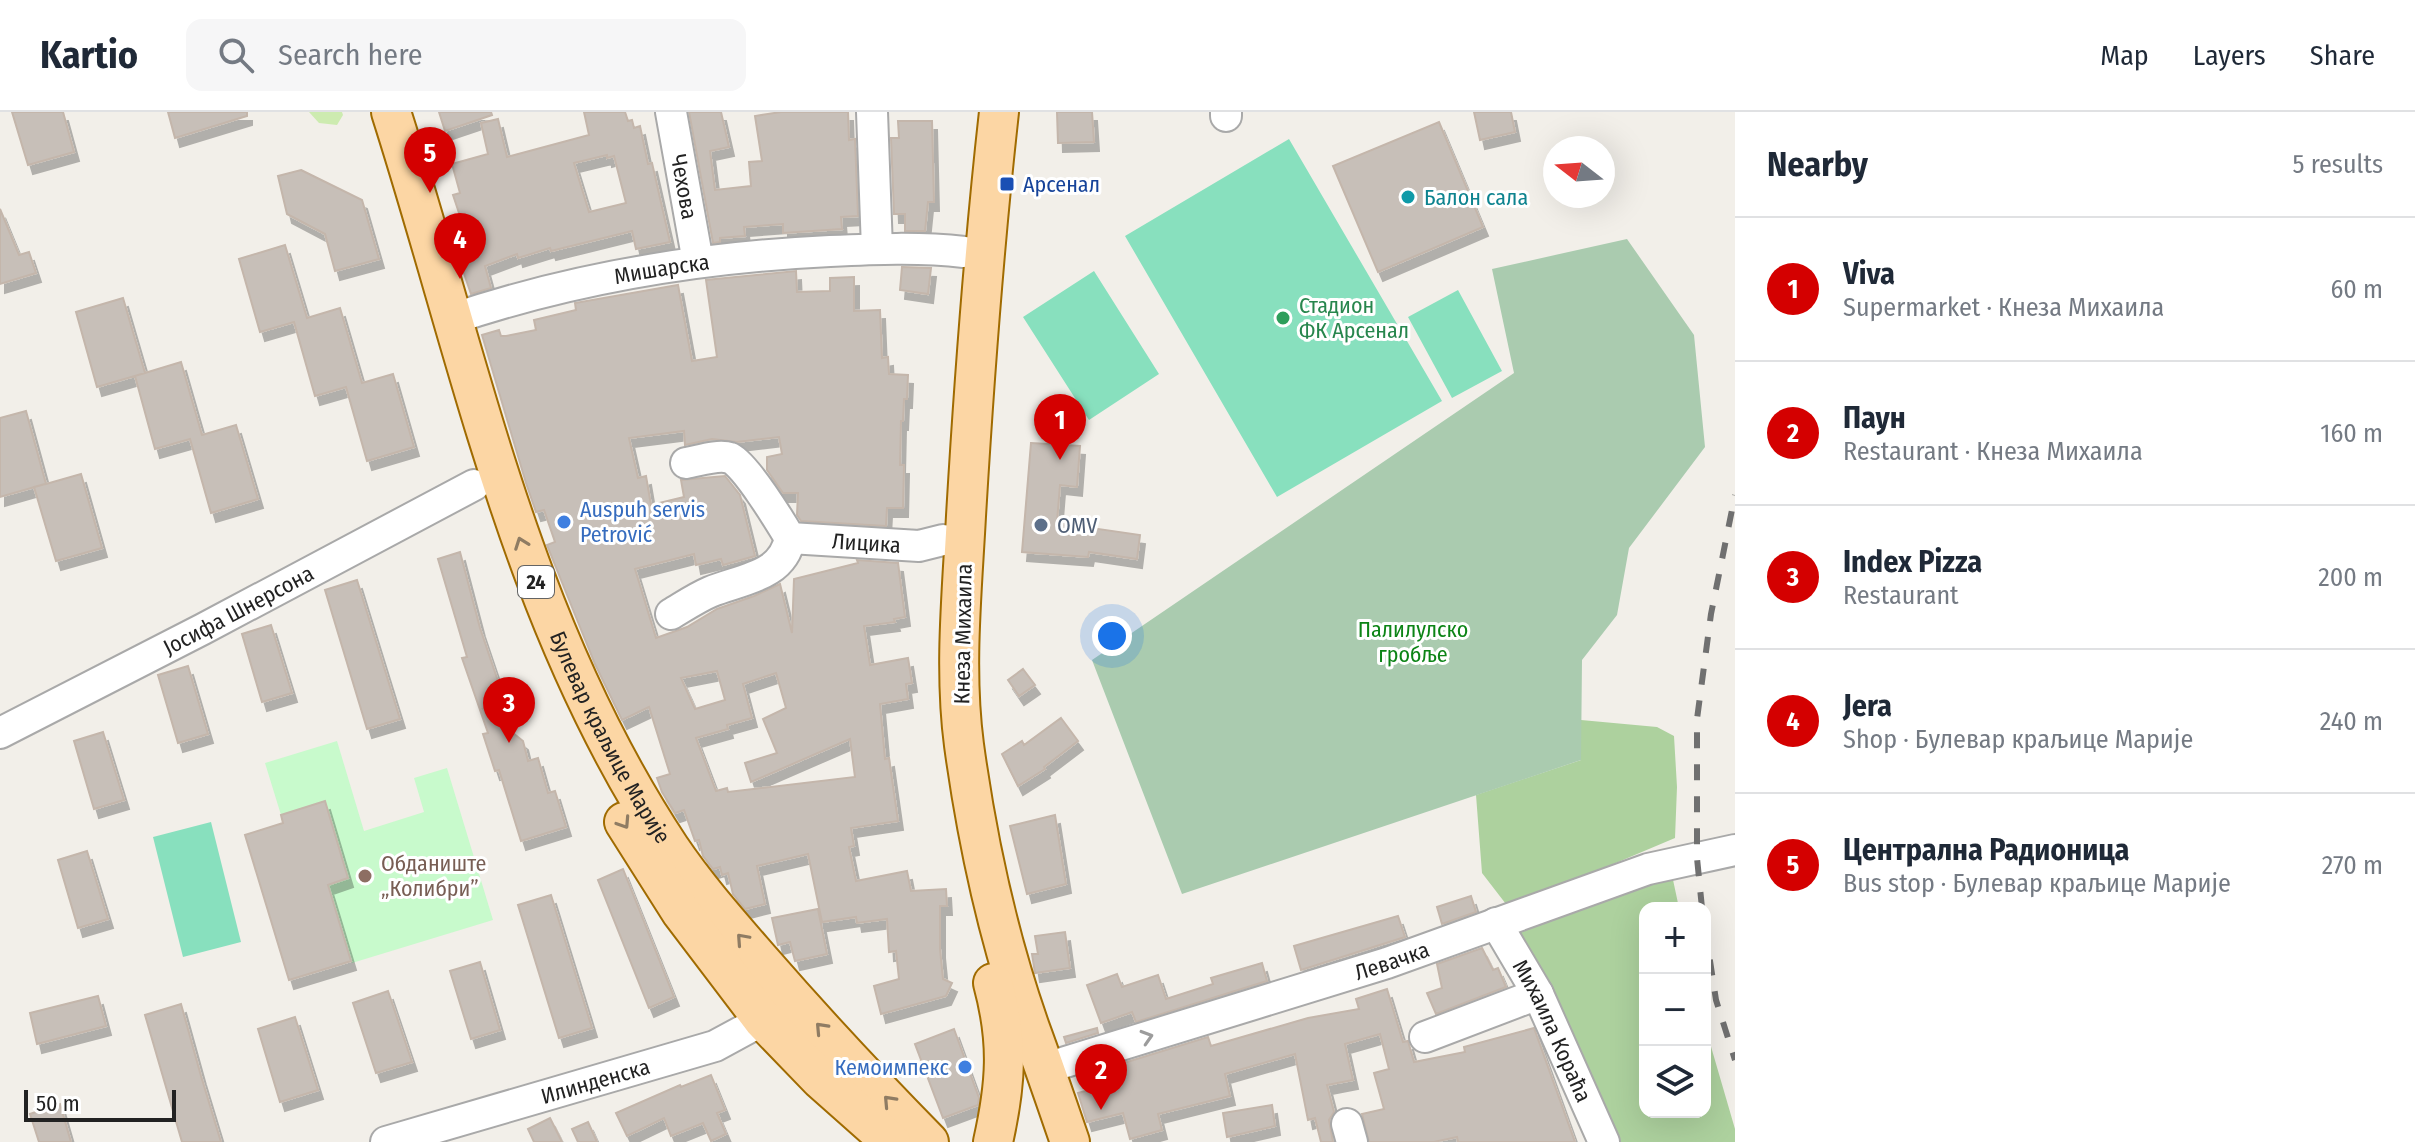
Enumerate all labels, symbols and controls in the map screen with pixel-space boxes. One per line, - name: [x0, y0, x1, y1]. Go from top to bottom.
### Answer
- search box: [186, 19, 746, 91]
- text: Kartio: [40, 32, 138, 78]
- icon: search: [214, 33, 258, 77]
- text: Search here: [278, 37, 423, 73]
- text: Map: [2100, 39, 2149, 72]
- text: Layers: [2193, 39, 2266, 72]
- text: Share: [2310, 39, 2375, 72]
- pin: 5: [404, 127, 456, 193]
- north arrow: [1543, 136, 1615, 208]
- text: Nearby: [1767, 144, 1868, 185]
- text: 5 results: [2293, 149, 2383, 180]
- street label: Чехова: [665, 152, 704, 221]
- place label: Арсенал: [1023, 171, 1100, 198]
- marker: Арсенал: [998, 175, 1016, 193]
- place label: Балон сала: [1424, 184, 1528, 211]
- marker: Балон сала: [1399, 188, 1417, 206]
- pin: 4: [434, 213, 486, 279]
- street label: Мишарска: [612, 248, 711, 290]
- text: Viva: [1843, 256, 1895, 292]
- text: 1: [1788, 274, 1799, 305]
- text: 60 m: [2330, 274, 2383, 305]
- place label: Стадион ФК Арсенал: [1299, 292, 1409, 344]
- text: Supermarket · Кнеза Михаила: [1843, 292, 2164, 323]
- marker: Стадион ФК Арсенал: [1274, 309, 1292, 327]
- pin: 1: [1034, 394, 1086, 460]
- text: Паун: [1843, 400, 1906, 436]
- text: 2: [1787, 418, 1799, 449]
- text: 160 m: [2320, 418, 2383, 449]
- text: Restaurant · Кнеза Михаила: [1843, 436, 2143, 467]
- place label: Auspuh servis Petrović: [580, 496, 705, 548]
- place label: OMV: [1057, 512, 1098, 539]
- marker: Auspuh servis Petrović: [555, 513, 573, 531]
- marker: OMV: [1032, 516, 1050, 534]
- street label: Лицика: [831, 527, 902, 558]
- one-way arrow: [515, 537, 531, 551]
- text: Index Pizza: [1843, 544, 1982, 580]
- street label: Јосифа Шнерсона: [158, 559, 318, 661]
- text: 3: [1787, 562, 1799, 593]
- text: 200 m: [2318, 562, 2383, 593]
- street label: Кнеза Михаила: [948, 563, 978, 705]
- road number: 24: [518, 566, 554, 598]
- text: Restaurant: [1843, 580, 1959, 611]
- your location: [1092, 616, 1132, 656]
- park label: Палилулско гробље: [1358, 616, 1468, 668]
- street label: Булевар краљице Марије: [544, 627, 677, 848]
- pin: 3: [483, 677, 535, 743]
- text: Jera: [1843, 688, 1892, 724]
- text: 4: [1786, 706, 1800, 737]
- text: 240 m: [2320, 706, 2383, 737]
- text: Shop · Булевар краљице Марије: [1843, 724, 2193, 755]
- one-way arrow: [615, 814, 630, 829]
- text: Централна Радионица: [1843, 832, 2129, 868]
- place label: Обданиште „Колибри”: [381, 850, 486, 902]
- text: 5: [1787, 850, 1799, 881]
- text: 270 m: [2322, 850, 2383, 881]
- marker: Обданиште „Колибри”: [356, 867, 374, 885]
- text: Bus stop · Булевар краљице Марије: [1843, 868, 2231, 899]
- map controls: [1639, 902, 1711, 1118]
- button: +: [1639, 902, 1711, 974]
- one-way arrow: [737, 933, 751, 948]
- street label: Левачка: [1351, 935, 1433, 986]
- street label: Михаила Кораћа: [1507, 955, 1598, 1106]
- button: −: [1639, 974, 1711, 1046]
- one-way arrow: [816, 1023, 830, 1038]
- one-way arrow: [1140, 1030, 1153, 1046]
- pin: 2: [1075, 1044, 1127, 1110]
- button: layers: [1639, 1046, 1711, 1118]
- street label: Илинденска: [538, 1052, 653, 1110]
- place label: Кемоимпекс: [834, 1054, 950, 1081]
- marker: Кемоимпекс: [956, 1058, 974, 1076]
- scale bar: [24, 1086, 176, 1122]
- text: 50 m: [36, 1090, 80, 1117]
- one-way arrow: [884, 1096, 898, 1110]

